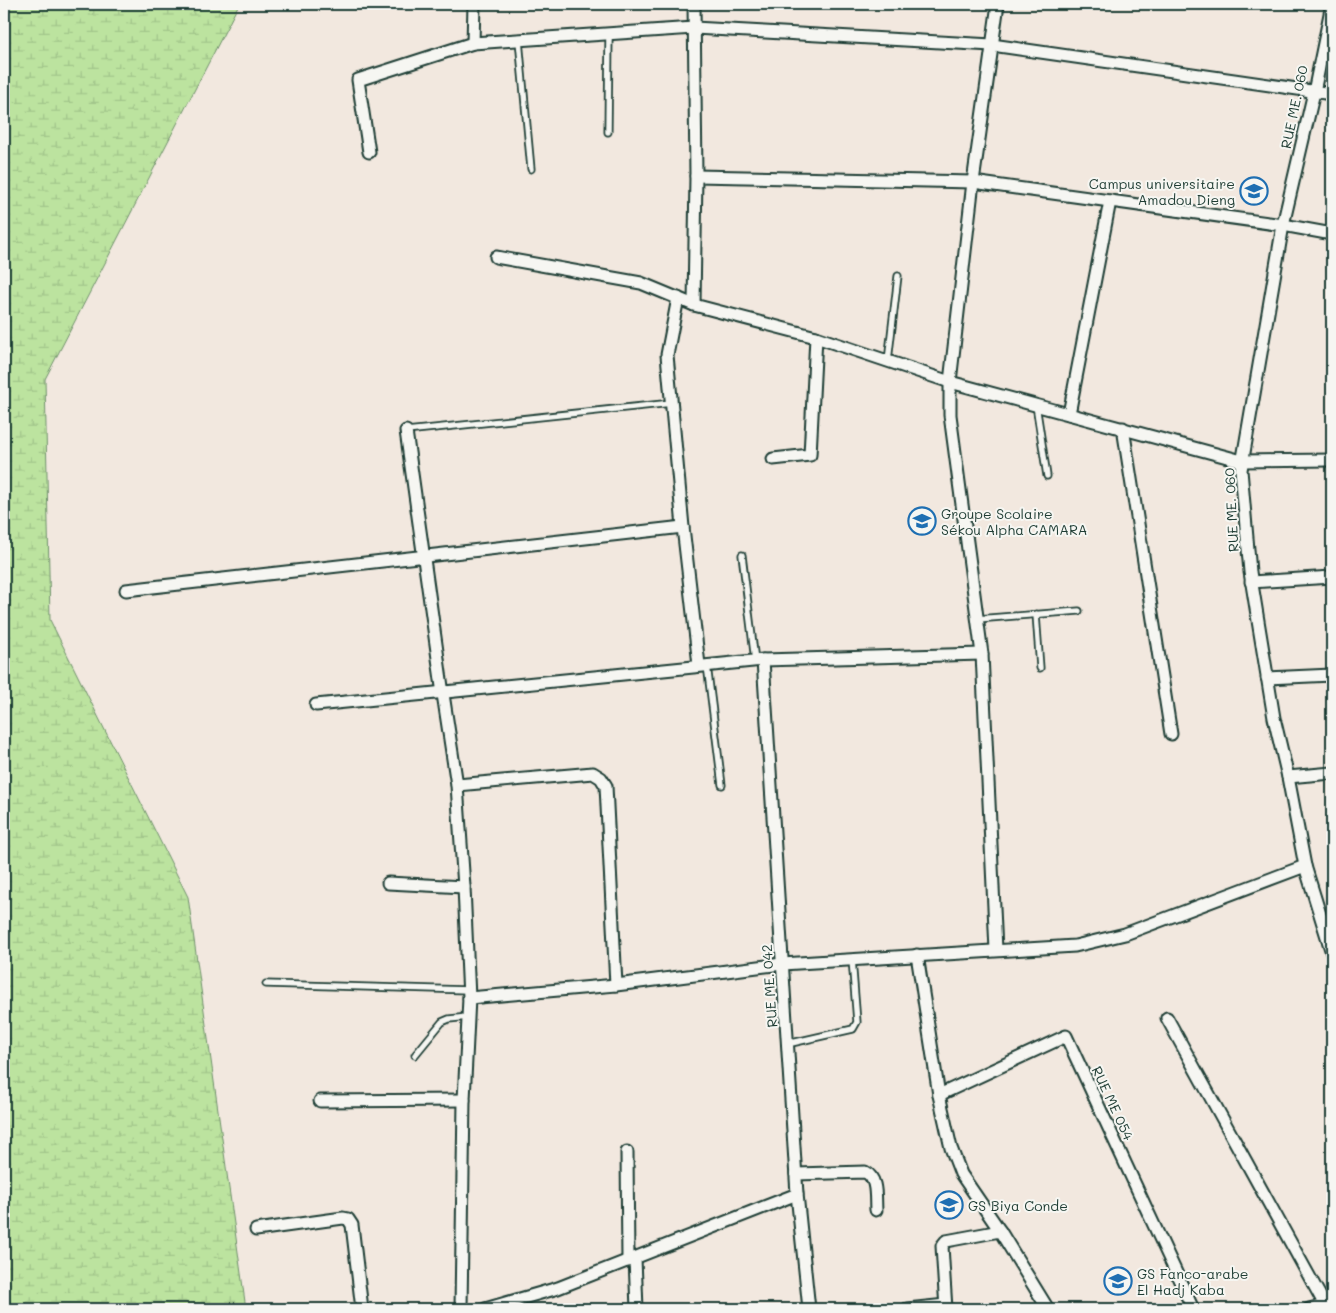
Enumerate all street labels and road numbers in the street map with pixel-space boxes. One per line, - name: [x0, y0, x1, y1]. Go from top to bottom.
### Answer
- street label: RUE ME. 060: [1276, 63, 1312, 150]
- street label: RUE ME. 060: [1219, 467, 1243, 553]
- street label: RUE ME. 042: [757, 944, 781, 1028]
- street label: RUE ME 054: [1088, 1063, 1139, 1144]

